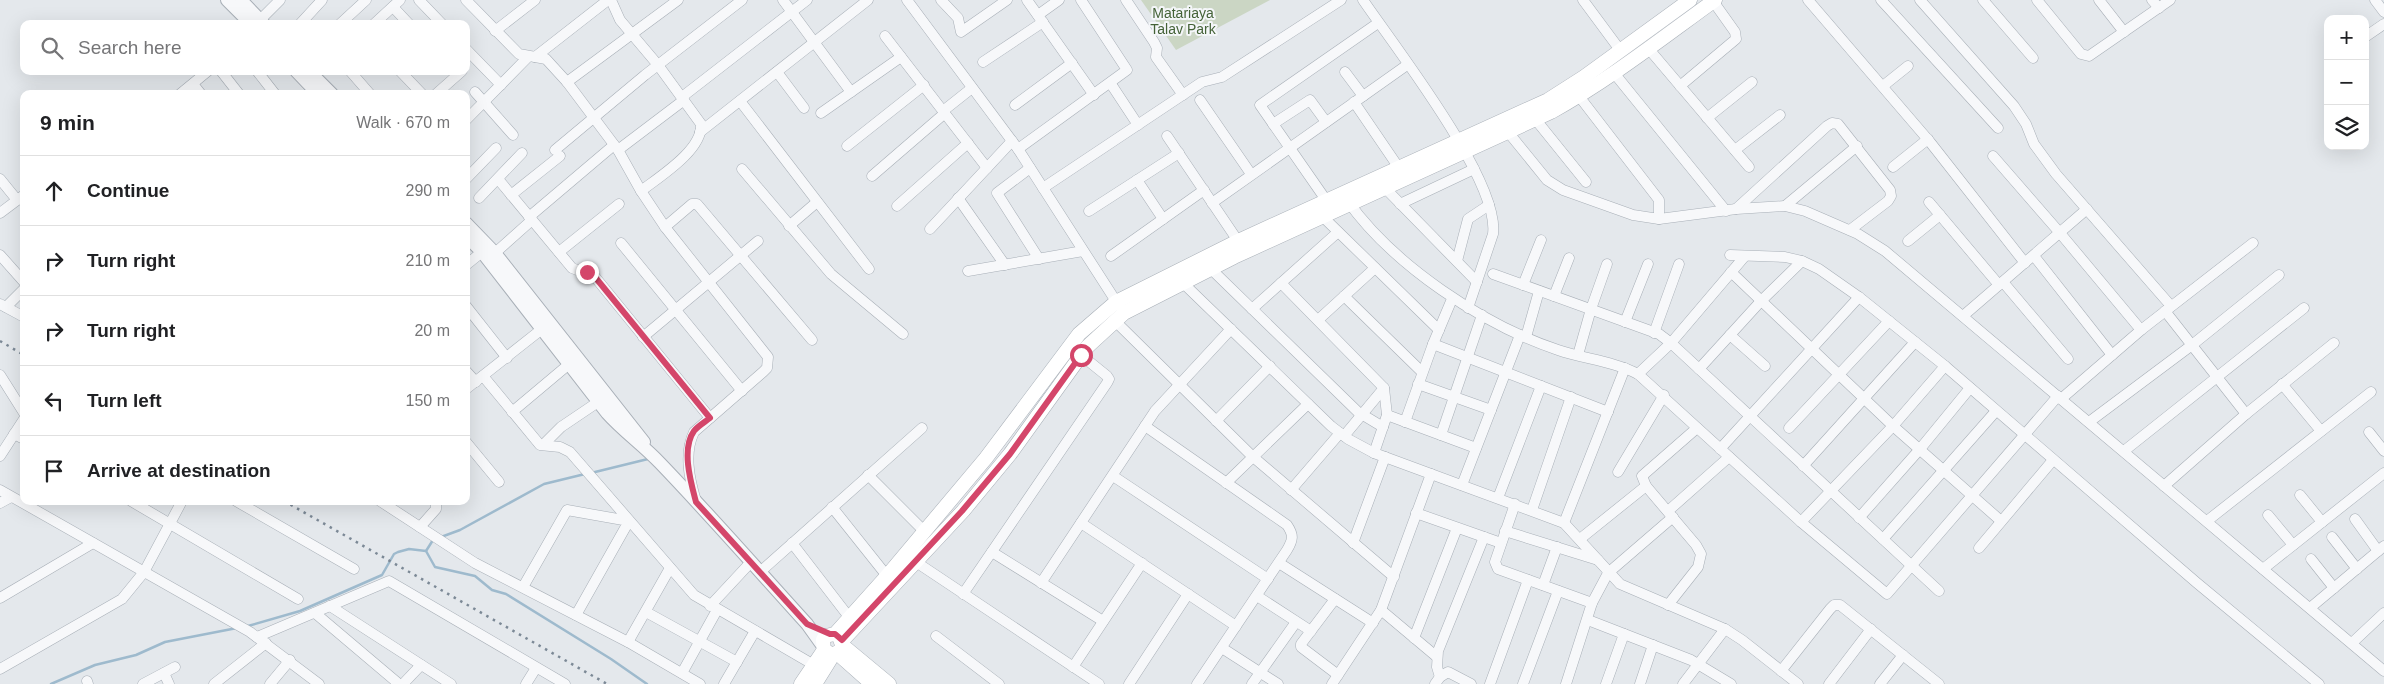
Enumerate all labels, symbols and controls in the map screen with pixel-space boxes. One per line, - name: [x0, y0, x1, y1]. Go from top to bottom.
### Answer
- park label: Matariaya Talav Park: [1150, 5, 1217, 37]
- map controls: [2324, 15, 2369, 150]
- button: +: [2324, 15, 2369, 60]
- search box: [20, 20, 470, 75]
- icon: search: [38, 34, 66, 62]
- text: Search here: [78, 37, 182, 58]
- button: −: [2324, 60, 2369, 105]
- button: layers: [2324, 105, 2369, 150]
- text: 9 min: [40, 111, 95, 134]
- text: Walk · 670 m: [356, 114, 450, 131]
- icon: ahead: [40, 177, 68, 205]
- text: Continue: [87, 180, 169, 201]
- text: 290 m: [406, 182, 450, 199]
- icon: right: [40, 247, 68, 275]
- text: Turn right: [87, 250, 175, 271]
- text: 210 m: [406, 252, 450, 269]
- route end: [576, 261, 599, 284]
- icon: right: [40, 317, 68, 345]
- text: Turn right: [87, 320, 175, 341]
- text: 20 m: [414, 322, 450, 339]
- route start: [1070, 344, 1093, 367]
- icon: left: [40, 387, 68, 415]
- text: Turn left: [87, 390, 162, 411]
- text: 150 m: [406, 392, 450, 409]
- icon: arrive: [40, 457, 68, 485]
- text: Arrive at destination: [87, 460, 271, 481]

